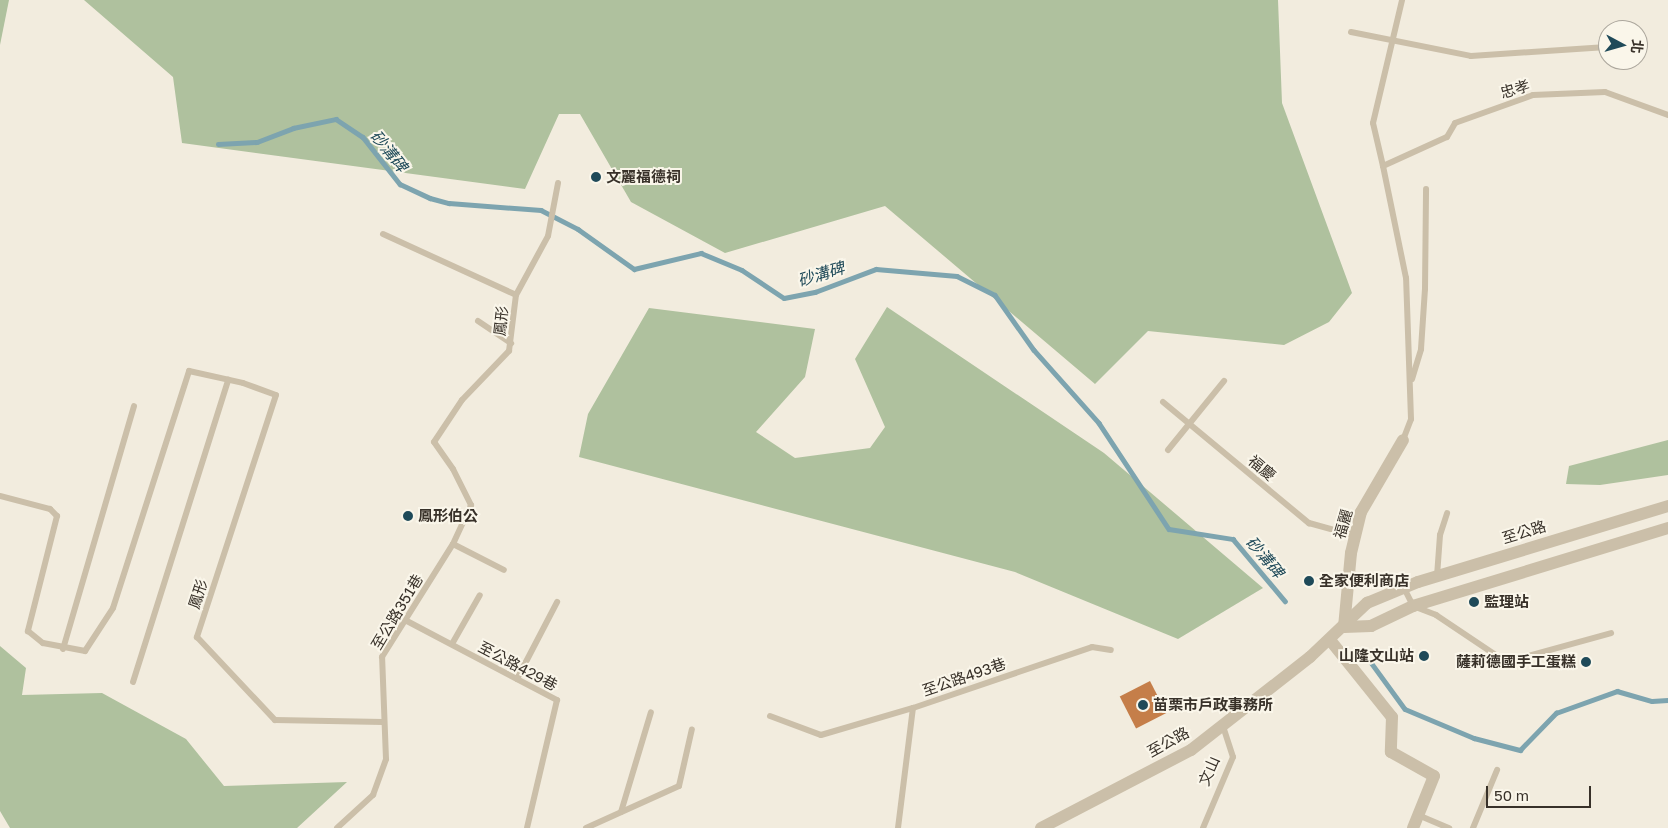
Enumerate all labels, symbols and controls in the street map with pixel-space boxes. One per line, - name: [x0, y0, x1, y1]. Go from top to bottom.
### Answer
- north arrow: [1598, 20, 1648, 70]
- text: 北: [1628, 39, 1647, 54]
- street label: 忠孝: [1498, 76, 1532, 102]
- water label: 砂溝碑: [366, 126, 412, 176]
- place label: 文麗福德祠: [606, 168, 681, 186]
- marker: 文麗福德祠: [590, 171, 602, 183]
- water label: 砂溝碑: [795, 258, 847, 290]
- street label: 鳳形: [490, 305, 512, 337]
- street label: 福慶: [1245, 451, 1279, 485]
- place label: 鳳形伯公: [418, 507, 478, 525]
- street label: 福麗: [1330, 507, 1356, 541]
- marker: 鳳形伯公: [402, 510, 414, 522]
- street label: 至公路: [1500, 517, 1548, 547]
- water label: 砂溝碑: [1242, 532, 1288, 582]
- street label: 至公路351巷: [367, 571, 427, 653]
- place label: 全家便利商店: [1319, 572, 1409, 590]
- marker: 全家便利商店: [1303, 575, 1315, 587]
- street label: 鳳形: [185, 577, 211, 611]
- place label: 監理站: [1484, 593, 1529, 611]
- marker: 監理站: [1468, 596, 1480, 608]
- street label: 至公路429巷: [475, 638, 561, 694]
- place label: 山隆文山站: [1339, 647, 1414, 665]
- marker: 山隆文山站: [1418, 650, 1430, 662]
- place label: 薩莉德國手工蛋糕: [1456, 653, 1576, 671]
- street label: 至公路493巷: [920, 654, 1008, 700]
- marker: 薩莉德國手工蛋糕: [1580, 656, 1592, 668]
- place label: 苗栗市戶政事務所: [1153, 696, 1273, 714]
- marker: 苗栗市戶政事務所: [1137, 699, 1149, 711]
- street label: 至公路: [1144, 723, 1192, 761]
- street label: 文山: [1195, 754, 1223, 788]
- scale bar: [1488, 776, 1593, 808]
- text: 50 m: [1494, 786, 1529, 804]

